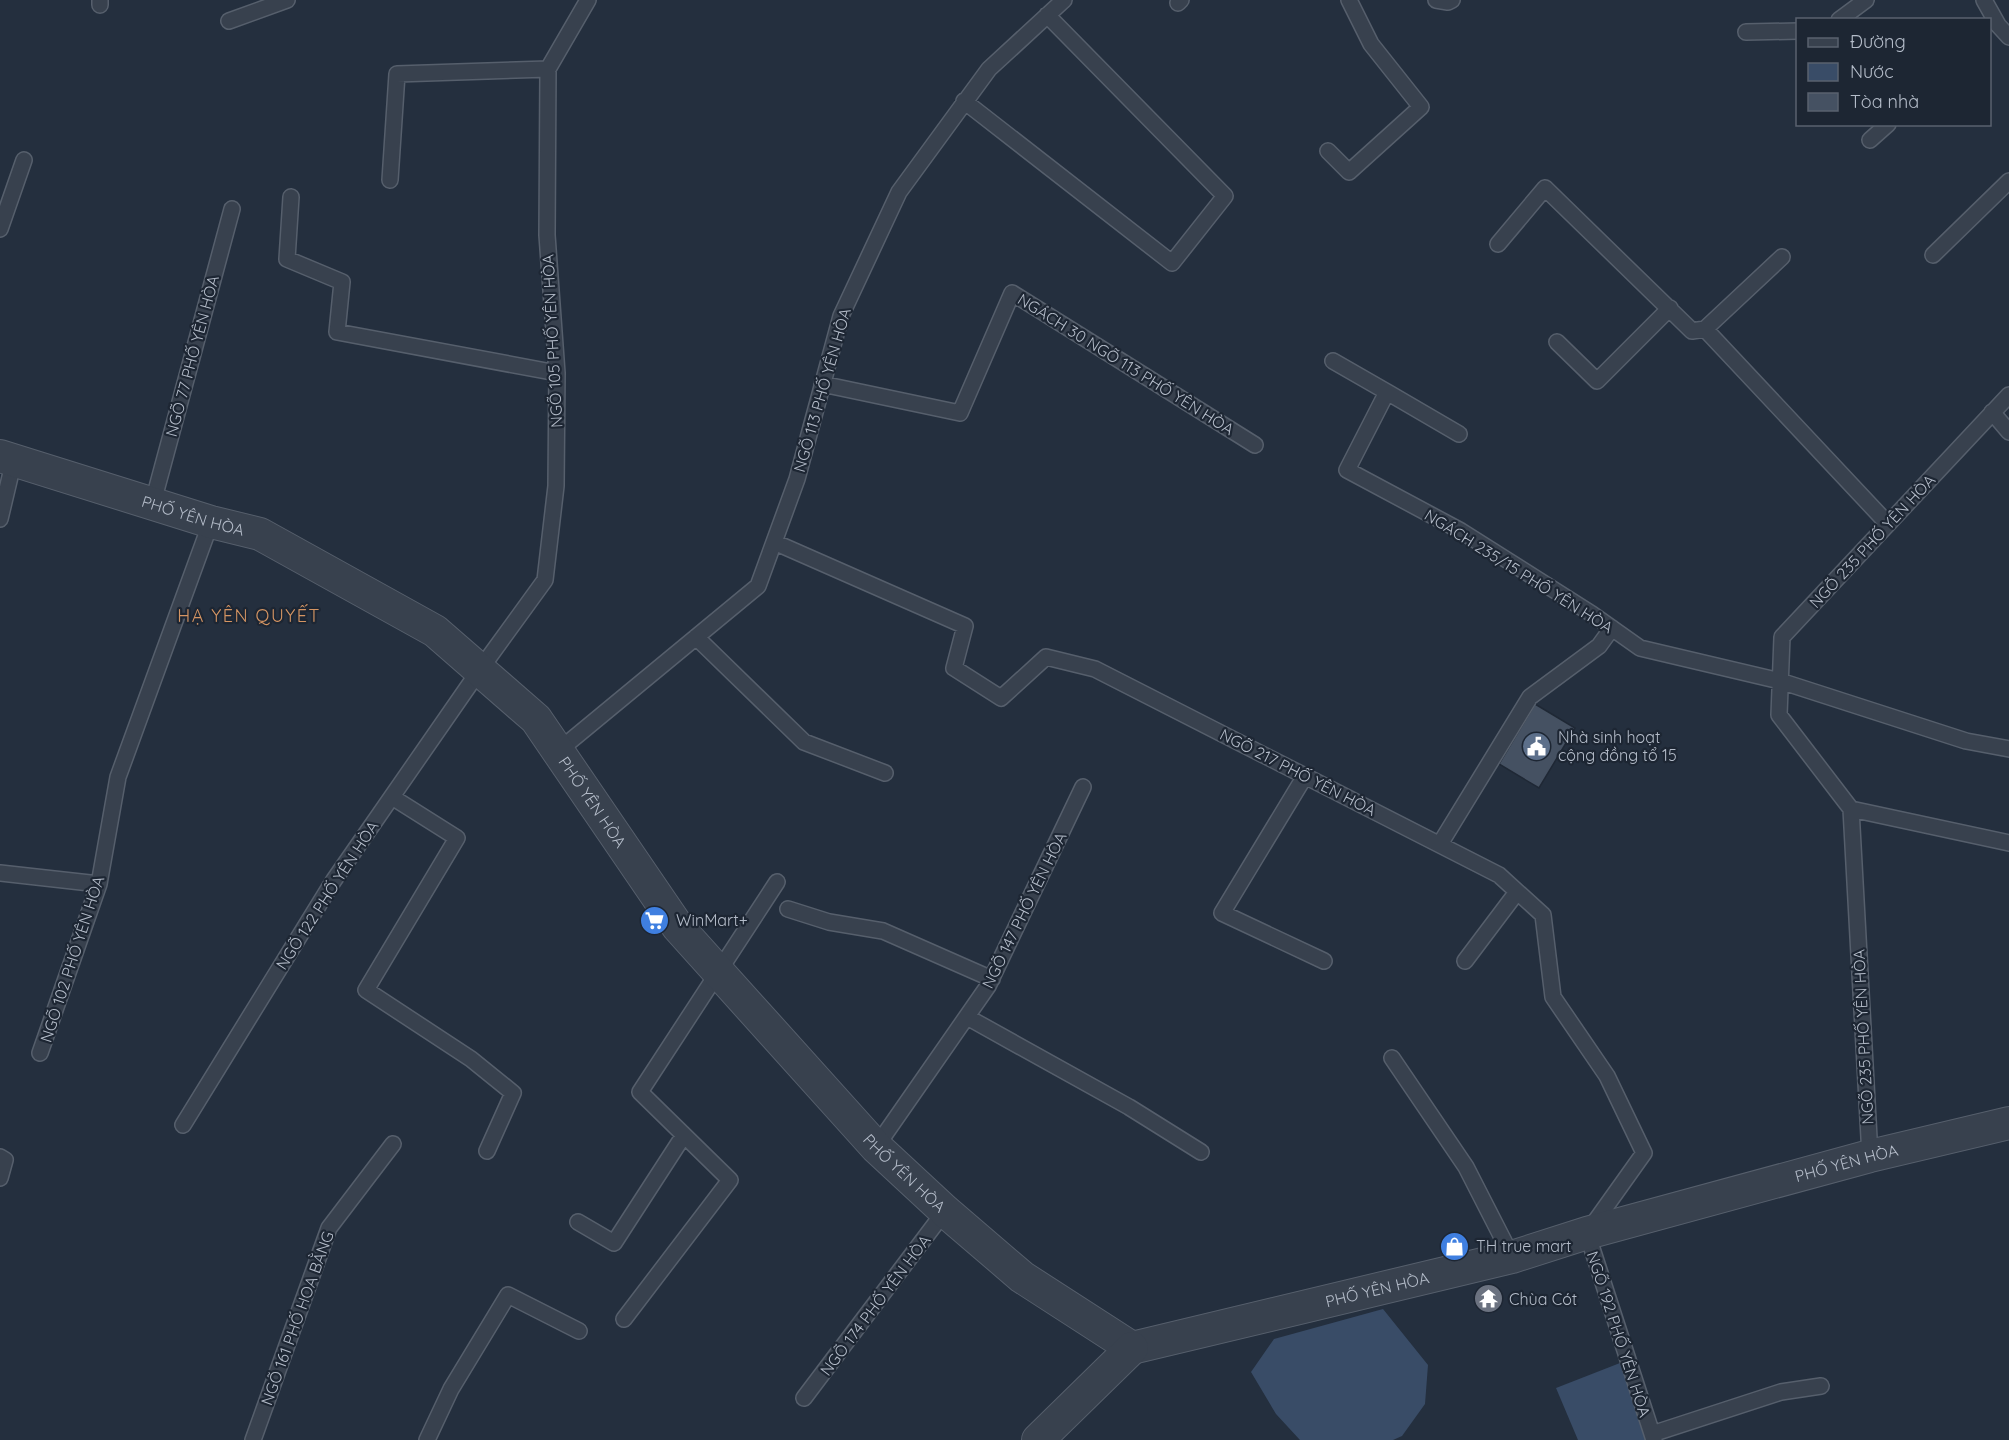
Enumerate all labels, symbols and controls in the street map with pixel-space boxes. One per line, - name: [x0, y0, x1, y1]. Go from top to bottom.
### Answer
- legend: [1796, 18, 1991, 126]
- text: Đường: [1850, 30, 1906, 53]
- text: Nước: [1850, 60, 1894, 83]
- text: Tòa nhà: [1850, 90, 1919, 113]
- street label: NGÕ 105 PHỐ YÊN HÒA: [536, 254, 567, 428]
- street label: NGÕ 77 PHỐ YÊN HÒA: [160, 273, 223, 439]
- street label: NGÁCH 30 NGÕ 113 PHỐ YÊN HÒA: [1014, 288, 1239, 439]
- street label: NGÕ 113 PHỐ YÊN HÒA: [788, 305, 855, 474]
- street label: NGÕ 235 PHỐ YÊN HÒA: [1804, 469, 1939, 612]
- street label: PHỐ YÊN HÒA: [139, 491, 246, 540]
- street label: NGÁCH 235/15 PHỐ YÊN HÒA: [1421, 504, 1618, 637]
- district label: HẠ YÊN QUYẾT: [177, 604, 321, 627]
- street label: NGÕ 217 PHỐ YÊN HÒA: [1217, 723, 1380, 820]
- place label: Nhà sinh hoạt cộng đồng tổ 15: [1558, 727, 1677, 765]
- public building icon: Nhà sinh hoạt cộng đồng tổ 15: [1521, 730, 1553, 762]
- street label: PHỐ YÊN HÒA: [554, 753, 631, 851]
- street label: NGÕ 122 PHỐ YÊN HÒA: [271, 816, 383, 973]
- street label: NGÕ 147 PHỐ YÊN HÒA: [977, 828, 1071, 991]
- street label: NGÕ 102 PHỐ YÊN HÒA: [35, 873, 108, 1045]
- supermarket icon: WinMart+: [639, 904, 671, 936]
- place label: WinMart+: [676, 910, 748, 930]
- street label: NGÕ 235 PHỐ YÊN HÒA: [1847, 949, 1878, 1125]
- street label: PHỐ YÊN HÒA: [859, 1130, 950, 1217]
- street label: PHỐ YÊN HÒA: [1792, 1140, 1900, 1186]
- street label: NGÕ 161 PHỐ HOA BẰNG: [253, 1227, 338, 1408]
- street label: NGÕ 174 PHỐ YÊN HÒA: [815, 1230, 935, 1380]
- shop icon: TH true mart: [1439, 1230, 1471, 1262]
- place label: TH true mart: [1476, 1236, 1572, 1256]
- street label: NGÕ 192 PHỐ YÊN HÒA: [1583, 1248, 1656, 1420]
- street label: PHỐ YÊN HÒA: [1323, 1267, 1431, 1311]
- temple icon: Chùa Cót: [1472, 1283, 1504, 1315]
- place label: Chùa Cót: [1509, 1289, 1577, 1309]

